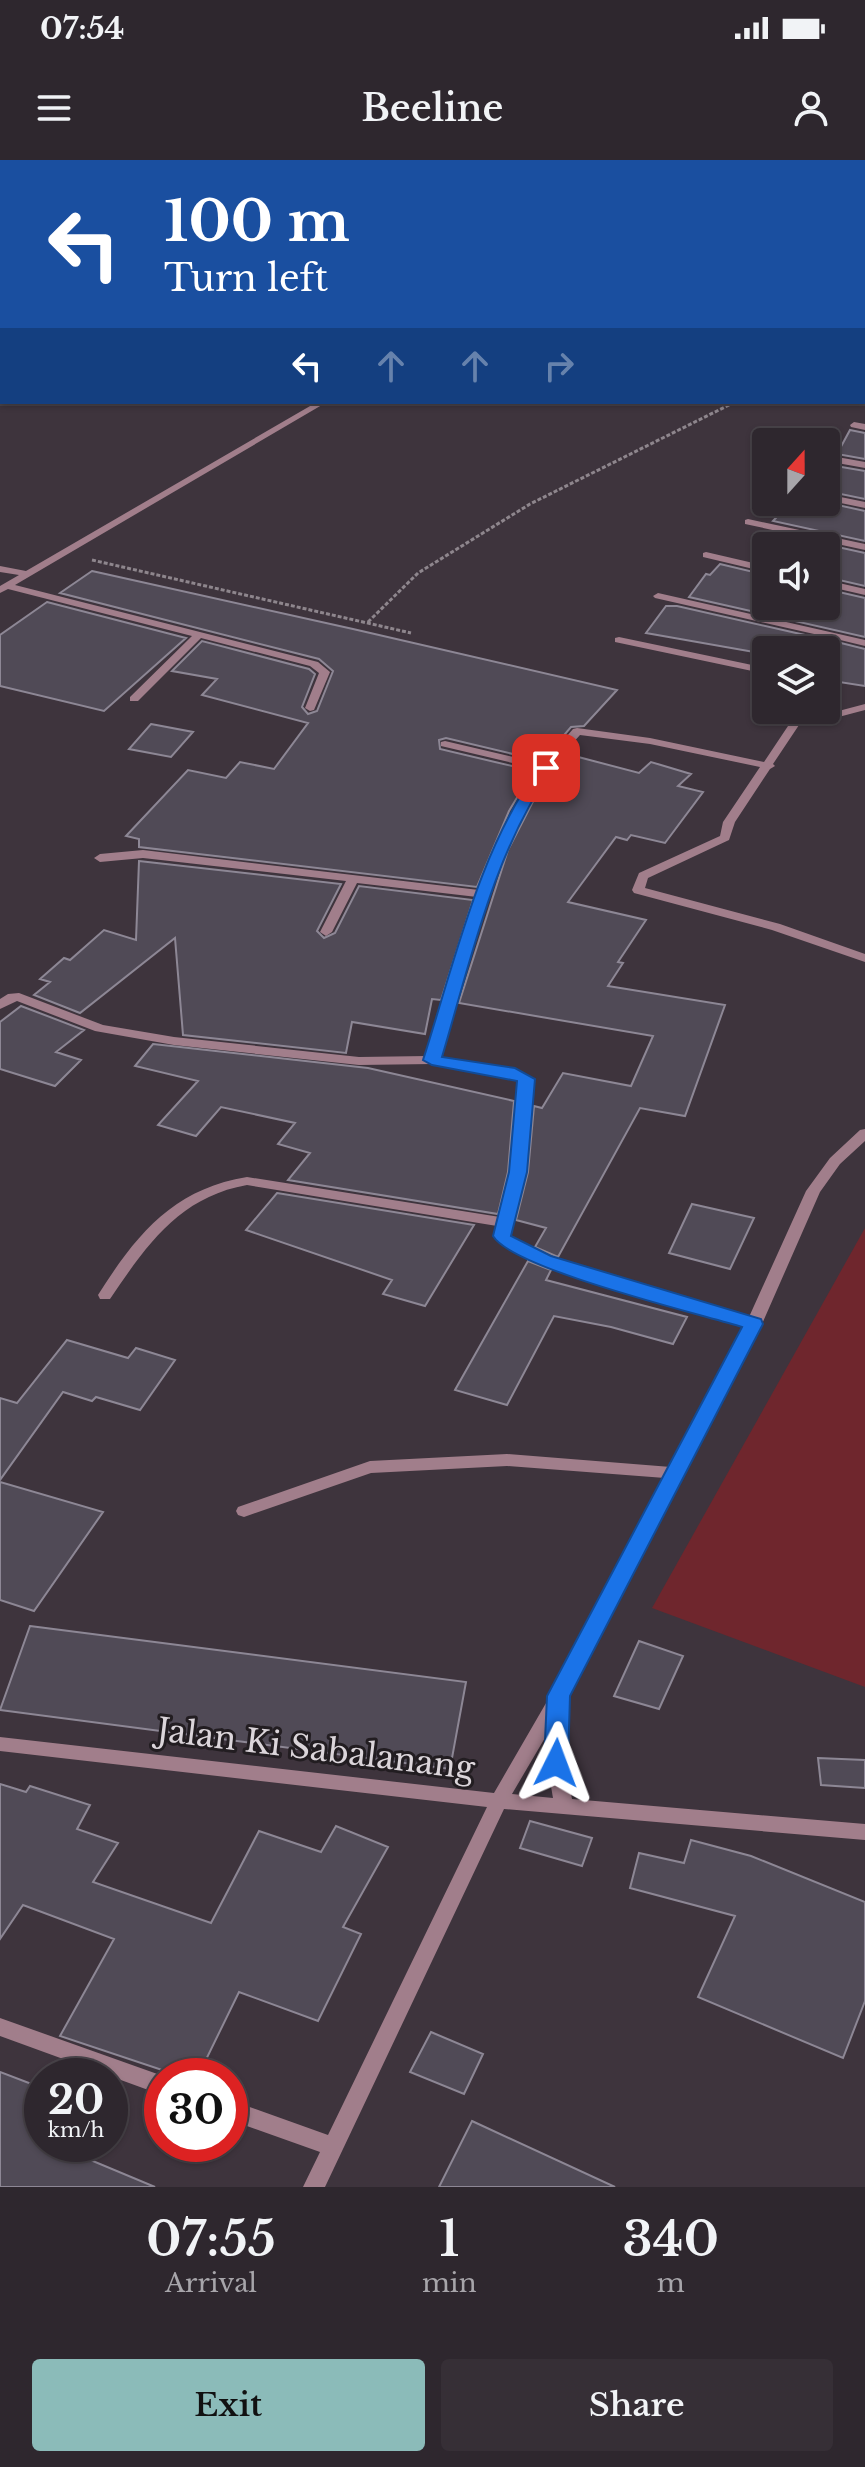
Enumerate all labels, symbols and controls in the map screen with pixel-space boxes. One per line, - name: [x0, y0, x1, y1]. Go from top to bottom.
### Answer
- text: 07:54: [40, 10, 124, 47]
- icon: menu: [32, 86, 76, 130]
- text: Beeline: [361, 86, 504, 131]
- icon: person: [789, 86, 833, 130]
- text: 100 m: [164, 187, 350, 256]
- icon: left: [32, 192, 136, 296]
- text: Turn left: [164, 256, 328, 301]
- icon: left: [285, 344, 329, 388]
- icon: ahead: [369, 344, 413, 388]
- icon: ahead: [453, 344, 497, 388]
- icon: right: [537, 344, 581, 388]
- north arrow: [752, 428, 840, 516]
- map controls: [752, 428, 840, 724]
- button: sound: [752, 532, 840, 620]
- button: layers: [752, 636, 840, 724]
- pin: [512, 734, 580, 802]
- icon: arrive: [524, 746, 568, 790]
- street label: Jalan Ki Sabalanang: [151, 1709, 478, 1788]
- position arrow: [514, 1721, 598, 1805]
- speed limit sign: 30: [144, 2058, 248, 2162]
- text: 20: [48, 2075, 104, 2125]
- text: km/h: [48, 2118, 104, 2142]
- text: 07:55: [146, 2209, 276, 2269]
- text: 1: [439, 2209, 460, 2269]
- text: 340: [623, 2209, 719, 2269]
- text: Arrival: [165, 2267, 257, 2299]
- text: min: [422, 2267, 477, 2299]
- text: m: [657, 2267, 685, 2299]
- button: Exit: [32, 2359, 425, 2451]
- button: Share: [441, 2359, 833, 2451]

